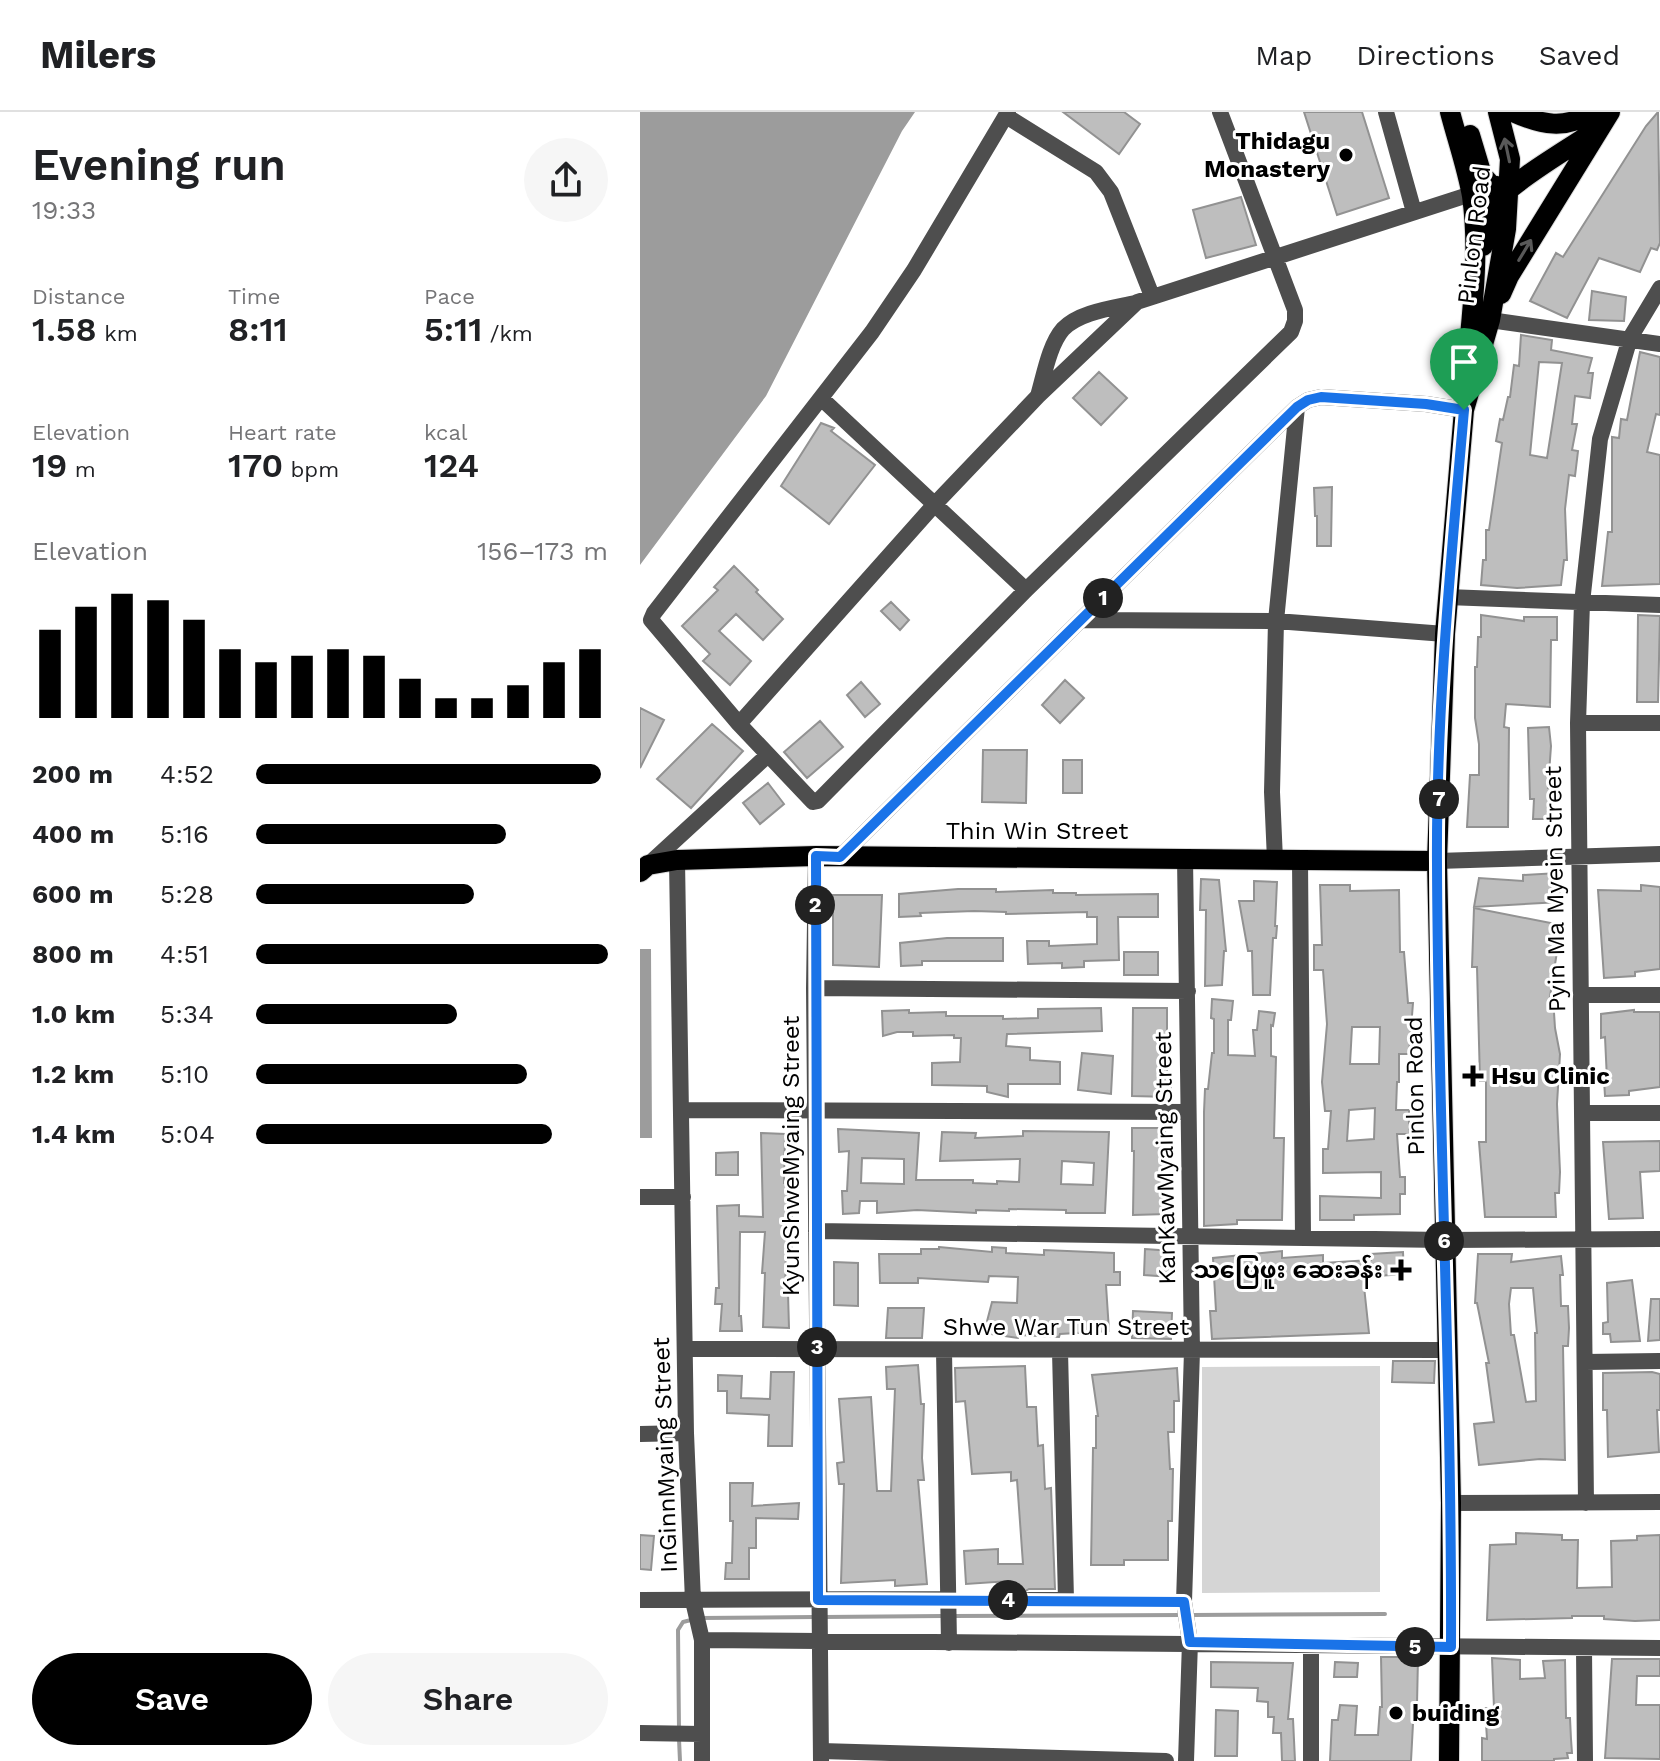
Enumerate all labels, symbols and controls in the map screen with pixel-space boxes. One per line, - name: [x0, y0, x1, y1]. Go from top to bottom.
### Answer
- text: Milers: [40, 33, 156, 77]
- text: Map: [1255, 39, 1312, 72]
- text: Directions: [1356, 39, 1495, 72]
- text: Saved: [1539, 39, 1620, 72]
- place label: Thidagu Monastery: [1204, 127, 1330, 183]
- button: share: [524, 138, 608, 222]
- one-way arrow: [1498, 138, 1513, 163]
- text: Evening run: [32, 139, 286, 191]
- marker: Thidagu Monastery: [1337, 146, 1355, 164]
- street label: Pinlon Road: [1452, 164, 1496, 306]
- text: 19:33: [32, 195, 96, 225]
- one-way arrow: [1517, 239, 1533, 262]
- text: Distance: [32, 284, 126, 309]
- text: Time: [228, 284, 280, 309]
- text: Pace: [424, 284, 475, 309]
- text: 1.58: [32, 309, 97, 349]
- text: 8:11: [228, 309, 288, 349]
- text: 5:11: [424, 309, 482, 349]
- text: km: [97, 321, 138, 346]
- text: /km: [482, 321, 533, 346]
- pin: [1430, 328, 1498, 410]
- icon: arrive: [1442, 340, 1486, 384]
- text: Elevation: [32, 420, 130, 445]
- text: Heart rate: [228, 420, 337, 445]
- text: kcal: [424, 420, 468, 445]
- text: 19: [32, 445, 67, 485]
- text: 170: [228, 445, 283, 485]
- text: 124: [424, 445, 479, 485]
- text: m: [67, 457, 96, 482]
- text: bpm: [283, 457, 339, 482]
- text: Elevation: [32, 536, 148, 566]
- text: 156–173 m: [477, 536, 608, 566]
- pin: 1: [1083, 578, 1123, 618]
- text: 1: [1098, 585, 1108, 610]
- text: 200 m: [32, 759, 113, 789]
- text: 4:52: [160, 759, 214, 789]
- street label: Pyin Ma Myein Street: [1539, 766, 1571, 1012]
- pin: 7: [1419, 779, 1459, 819]
- text: 7: [1432, 786, 1446, 811]
- street label: Thin Win Street: [946, 817, 1128, 845]
- text: 400 m: [32, 819, 114, 849]
- text: 5:16: [160, 819, 209, 849]
- text: 600 m: [32, 879, 113, 909]
- text: 5:28: [160, 879, 214, 909]
- pin: 2: [795, 885, 835, 925]
- text: 2: [808, 892, 822, 917]
- text: 800 m: [32, 939, 114, 969]
- text: 4:51: [160, 939, 209, 969]
- text: 1.0 km: [32, 999, 115, 1029]
- text: 5:34: [160, 999, 214, 1029]
- street label: KyunShweMyaing Street: [777, 1016, 805, 1296]
- street label: Pinlon Road: [1400, 1016, 1430, 1156]
- street label: KanKawMyaing Street: [1149, 1031, 1181, 1285]
- text: 1.2 km: [32, 1059, 114, 1089]
- text: 5:10: [160, 1059, 209, 1089]
- place label: Hsu Clinic: [1491, 1062, 1610, 1090]
- marker: Hsu Clinic: [1462, 1065, 1484, 1087]
- text: 1.4 km: [32, 1119, 116, 1149]
- text: 5:04: [160, 1119, 215, 1149]
- pin: 6: [1424, 1221, 1464, 1261]
- text: 6: [1437, 1228, 1451, 1253]
- place label: သပြေဖူး ဆေးခန်း: [1193, 1254, 1383, 1289]
- marker: သပြေဖူး ဆေးခန်း: [1390, 1259, 1412, 1281]
- street label: Shwe War Tun Street: [943, 1313, 1189, 1341]
- pin: 3: [797, 1327, 837, 1367]
- text: 3: [810, 1334, 824, 1359]
- street label: InGinnMyaing Street: [647, 1337, 683, 1573]
- pin: 4: [988, 1580, 1028, 1620]
- text: 4: [1001, 1587, 1015, 1612]
- pin: 5: [1395, 1627, 1435, 1667]
- text: 5: [1409, 1634, 1421, 1659]
- button: Save: [32, 1653, 312, 1745]
- button: Share: [328, 1653, 608, 1745]
- place label: buiding: [1412, 1699, 1500, 1727]
- marker: buiding: [1387, 1704, 1405, 1722]

